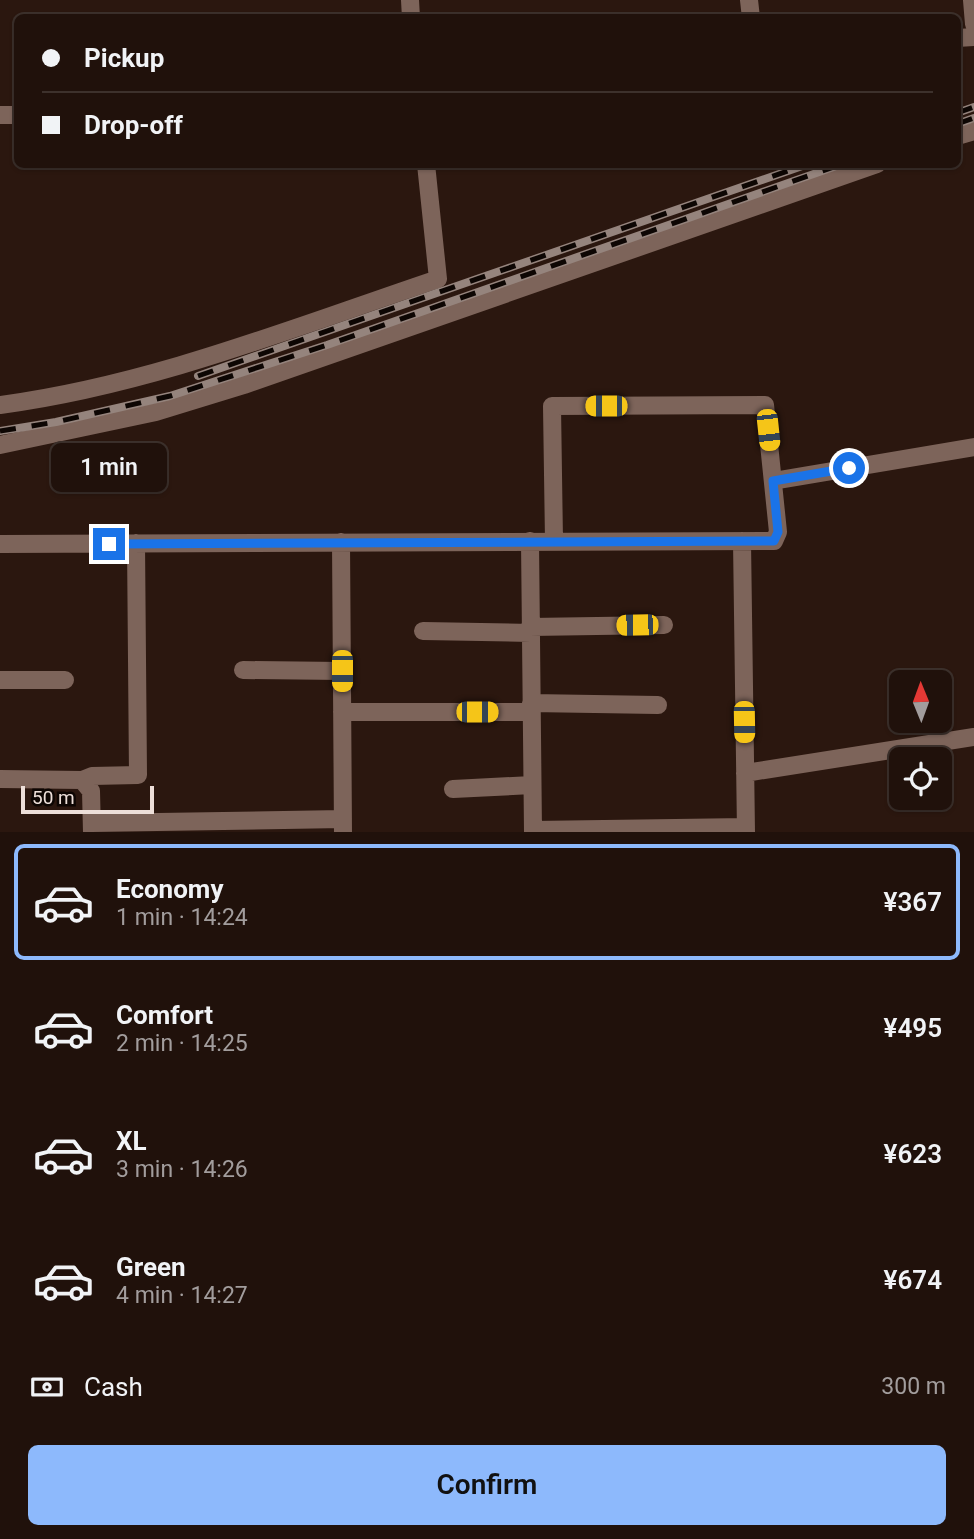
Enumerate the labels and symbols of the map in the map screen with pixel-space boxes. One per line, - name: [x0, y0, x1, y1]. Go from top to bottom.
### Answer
- car: [586, 396, 628, 417]
- car: [756, 408, 781, 452]
- callout: 1 min: [51, 442, 167, 491]
- route start: [833, 452, 865, 484]
- route end: [93, 528, 125, 560]
- car: [616, 614, 659, 636]
- car: [332, 650, 353, 692]
- north arrow: [889, 670, 952, 733]
- car: [734, 701, 755, 743]
- car: [457, 702, 499, 723]
- scale bar: [21, 783, 154, 815]

